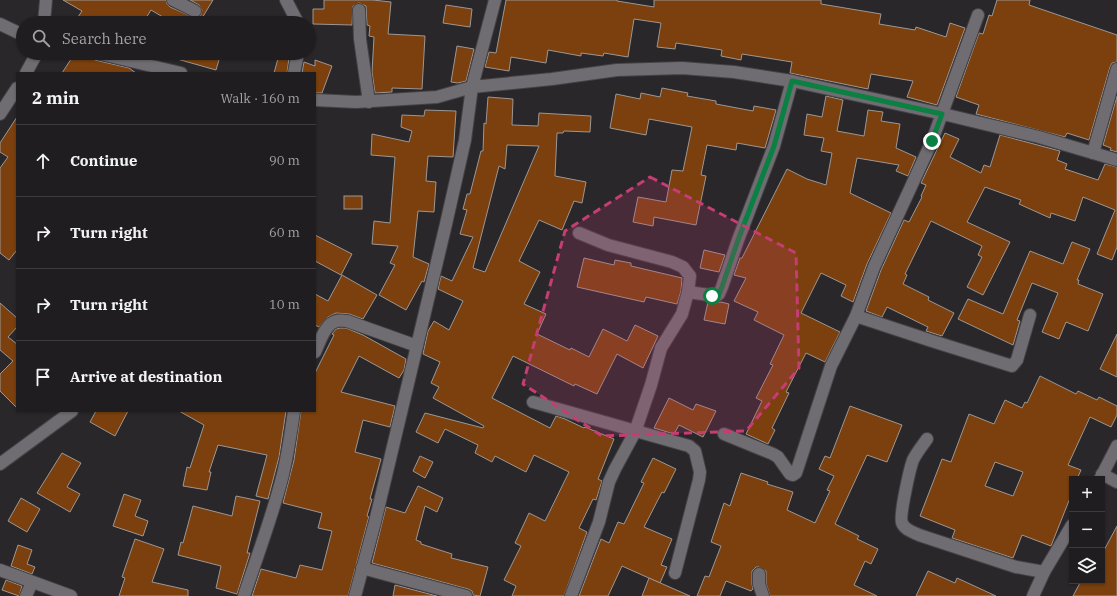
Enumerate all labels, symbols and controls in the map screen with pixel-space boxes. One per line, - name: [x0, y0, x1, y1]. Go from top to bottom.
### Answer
- search box: [16, 16, 316, 60]
- icon: search: [30, 27, 52, 49]
- text: Search here: [62, 29, 147, 48]
- text: 2 min: [32, 87, 80, 109]
- text: Walk · 160 m: [221, 90, 300, 107]
- route end: [923, 132, 941, 150]
- icon: ahead: [32, 150, 54, 172]
- text: Continue: [70, 151, 137, 170]
- text: 90 m: [269, 152, 300, 169]
- icon: right: [32, 222, 54, 244]
- text: Turn right: [70, 223, 148, 242]
- text: 60 m: [269, 224, 300, 241]
- route start: [703, 287, 721, 305]
- icon: right: [32, 294, 54, 316]
- text: Turn right: [70, 295, 148, 314]
- text: 10 m: [269, 296, 300, 313]
- icon: arrive: [32, 366, 54, 388]
- text: Arrive at destination: [70, 367, 222, 386]
- map controls: [1069, 476, 1105, 584]
- button: +: [1069, 476, 1105, 512]
- button: −: [1069, 512, 1105, 548]
- button: layers: [1069, 548, 1105, 584]

